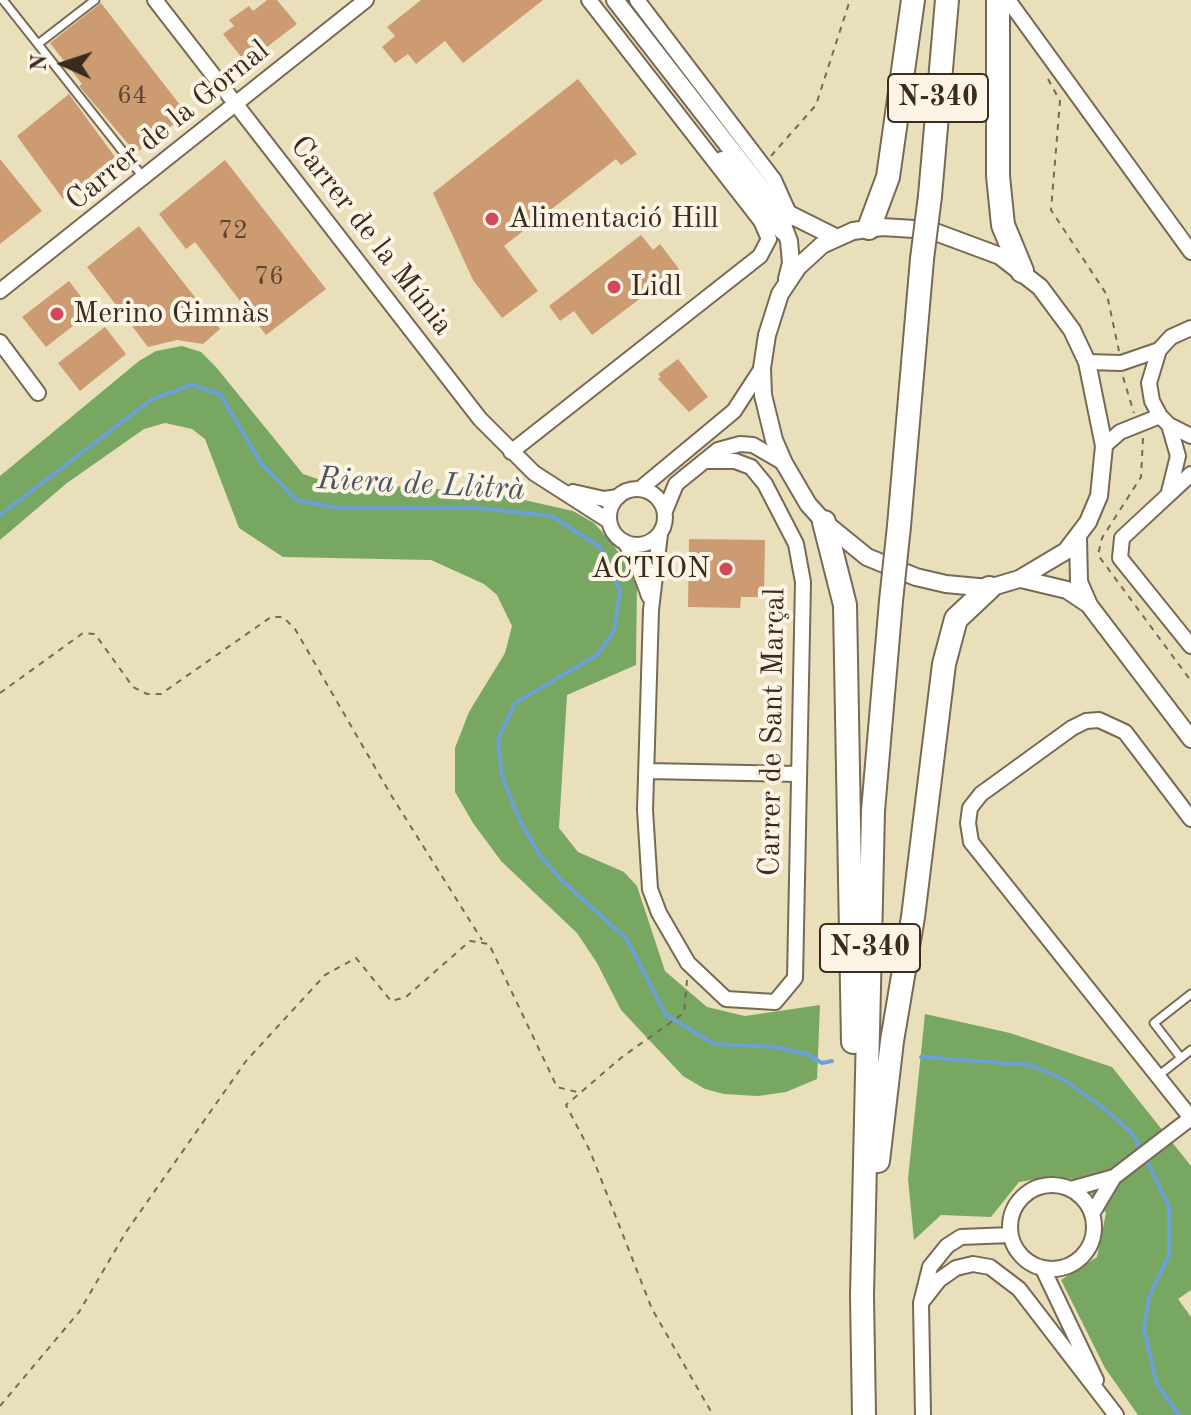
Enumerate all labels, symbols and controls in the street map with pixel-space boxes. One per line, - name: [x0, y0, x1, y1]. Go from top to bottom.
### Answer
- north arrow: [24, 24, 104, 104]
- street label: Carrer de la Gornal: [59, 33, 277, 219]
- text: N: [29, 54, 51, 72]
- road number: N-340: [888, 74, 988, 122]
- house number: 64: [117, 80, 147, 112]
- street label: Carrer de la Múnia: [282, 129, 460, 343]
- place label: Alimentació Hill: [508, 201, 719, 237]
- marker: Alimentació Hill: [483, 210, 501, 228]
- house number: 72: [218, 215, 248, 247]
- house number: 76: [254, 261, 284, 293]
- place label: Lidl: [630, 269, 682, 305]
- marker: Lidl: [605, 278, 623, 296]
- place label: Merino Gimnàs: [73, 296, 269, 332]
- marker: Merino Gimnàs: [48, 305, 66, 323]
- water label: Riera de Llitrà: [316, 460, 526, 510]
- place label: ACTION: [591, 551, 710, 587]
- marker: ACTION: [717, 560, 735, 578]
- street label: Carrer de Sant Marçal: [752, 587, 794, 877]
- road number: N-340: [820, 924, 920, 972]

